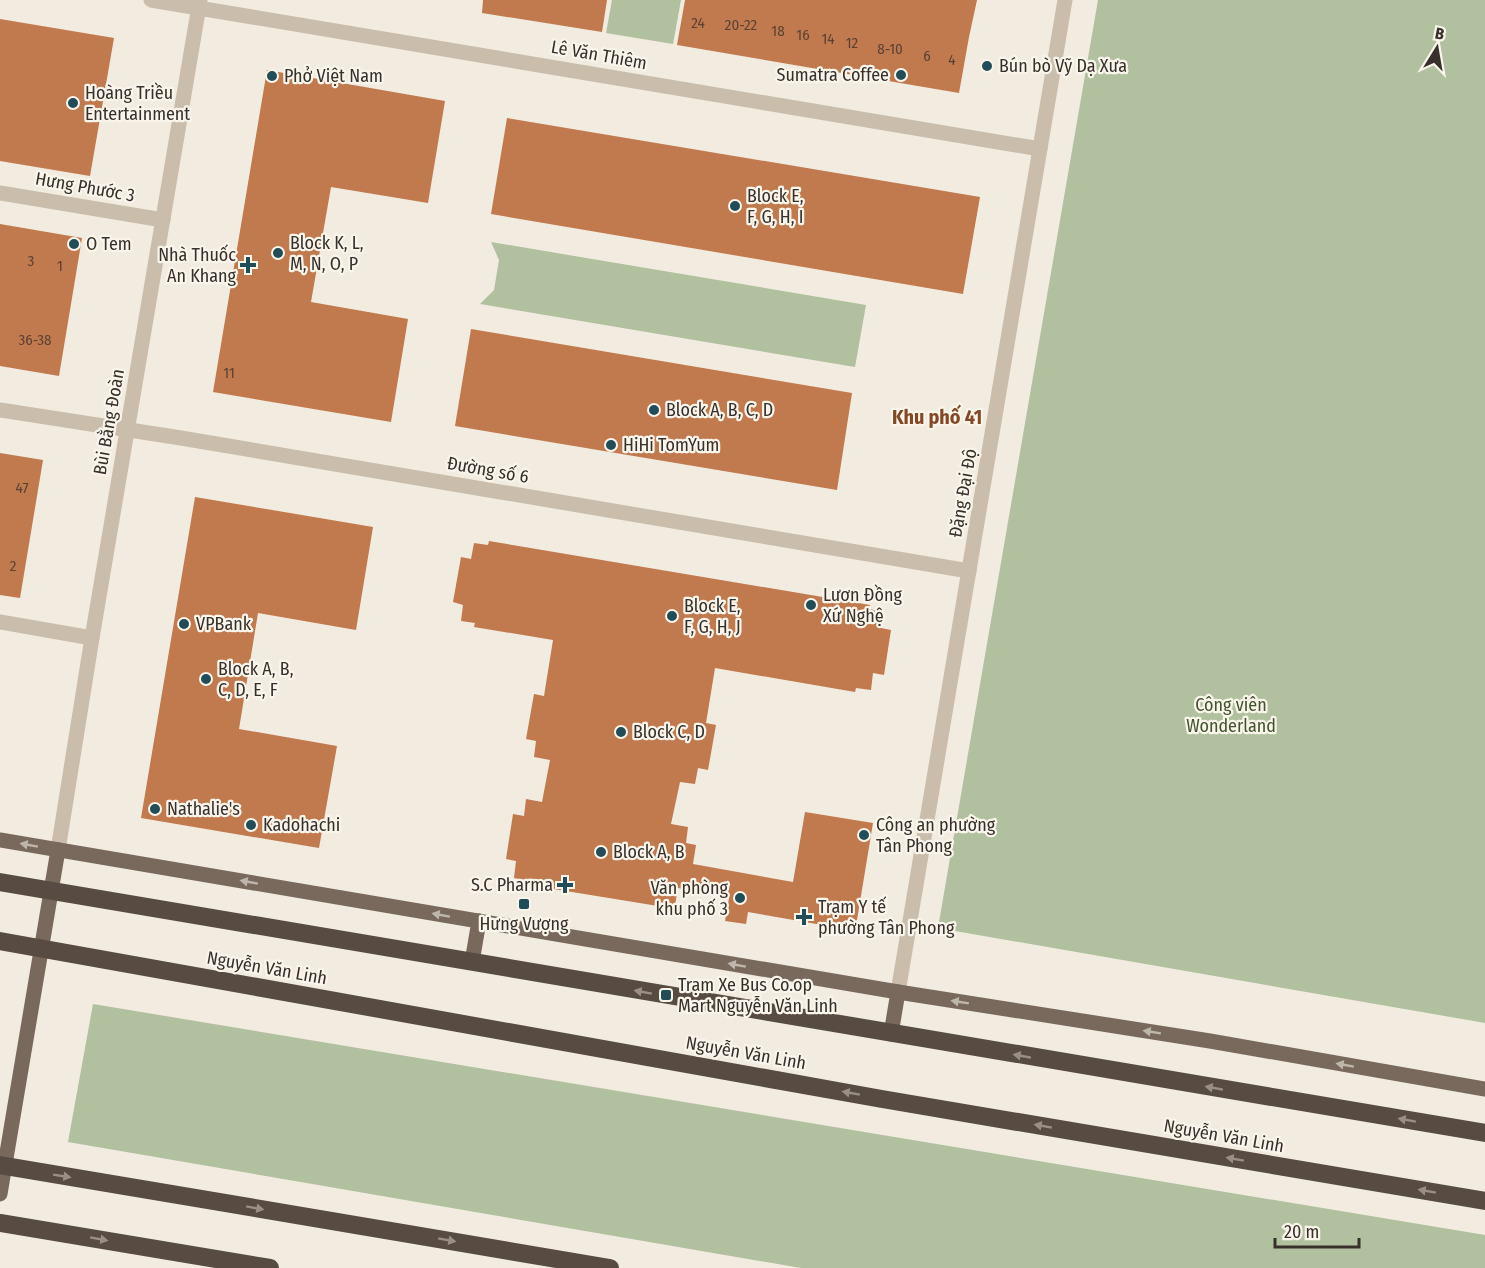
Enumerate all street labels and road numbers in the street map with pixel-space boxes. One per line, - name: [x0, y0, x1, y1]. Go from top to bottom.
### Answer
- street label: Lê Văn Thiêm: [549, 36, 649, 74]
- street label: Hưng Phước 3: [34, 167, 136, 207]
- street label: Bùi Bằng Đoàn: [88, 367, 129, 477]
- street label: Đặng Đại Độ: [944, 447, 982, 539]
- street label: Đường số 6: [445, 452, 531, 488]
- street label: Nguyễn Văn Linh: [205, 947, 329, 989]
- street label: Nguyễn Văn Linh: [684, 1032, 808, 1074]
- street label: Nguyễn Văn Linh: [1162, 1115, 1286, 1157]

